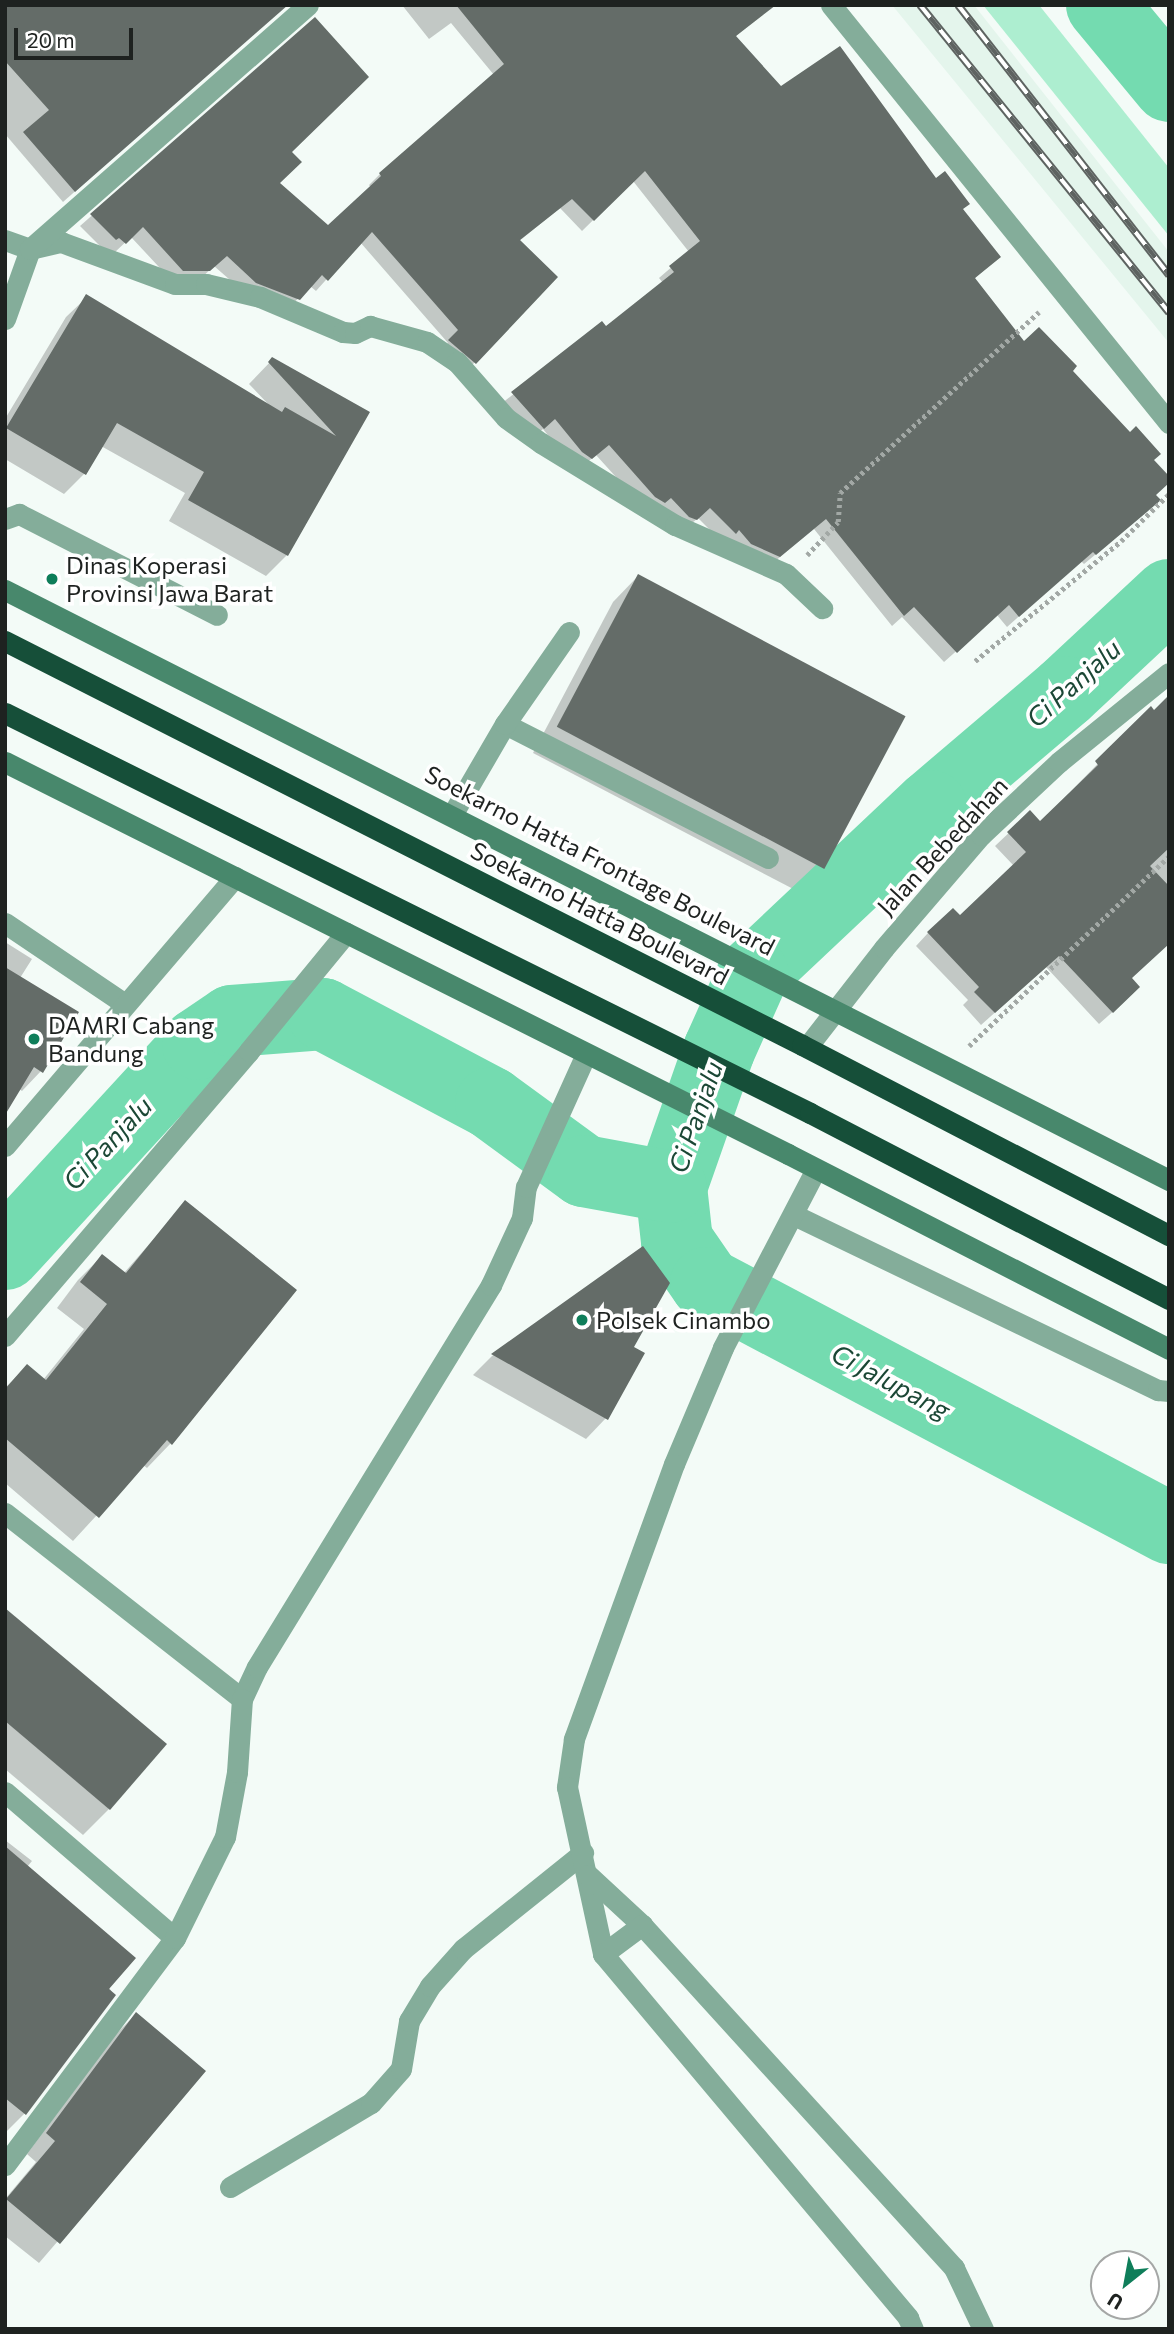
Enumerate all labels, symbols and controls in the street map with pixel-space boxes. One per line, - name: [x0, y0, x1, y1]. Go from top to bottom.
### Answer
- scale bar: [18, 14, 136, 58]
- text: 20 m: [27, 27, 75, 52]
- place label: Dinas Koperasi Provinsi Jawa Barat: [66, 551, 273, 607]
- marker: Dinas Koperasi Provinsi Jawa Barat: [44, 571, 60, 587]
- water label: Ci Panjalu: [1020, 633, 1126, 733]
- street label: Soekarno Hatta Frontage Boulevard: [420, 759, 780, 961]
- street label: Jalan Bebedahan: [871, 771, 1013, 921]
- street label: Soekarno Hatta Boulevard: [466, 835, 734, 991]
- place label: DAMRI Cabang Bandung: [48, 1011, 214, 1067]
- marker: DAMRI Cabang Bandung: [26, 1031, 42, 1047]
- water label: Ci Panjalu: [661, 1057, 729, 1177]
- water label: Ci Panjalu: [56, 1090, 158, 1196]
- place label: Polsek Cinambo: [596, 1306, 771, 1334]
- marker: Polsek Cinambo: [574, 1312, 590, 1328]
- water label: Ci Jalupang: [826, 1337, 956, 1425]
- north arrow: [1090, 2250, 1160, 2320]
- text: U: [1103, 2288, 1127, 2315]

